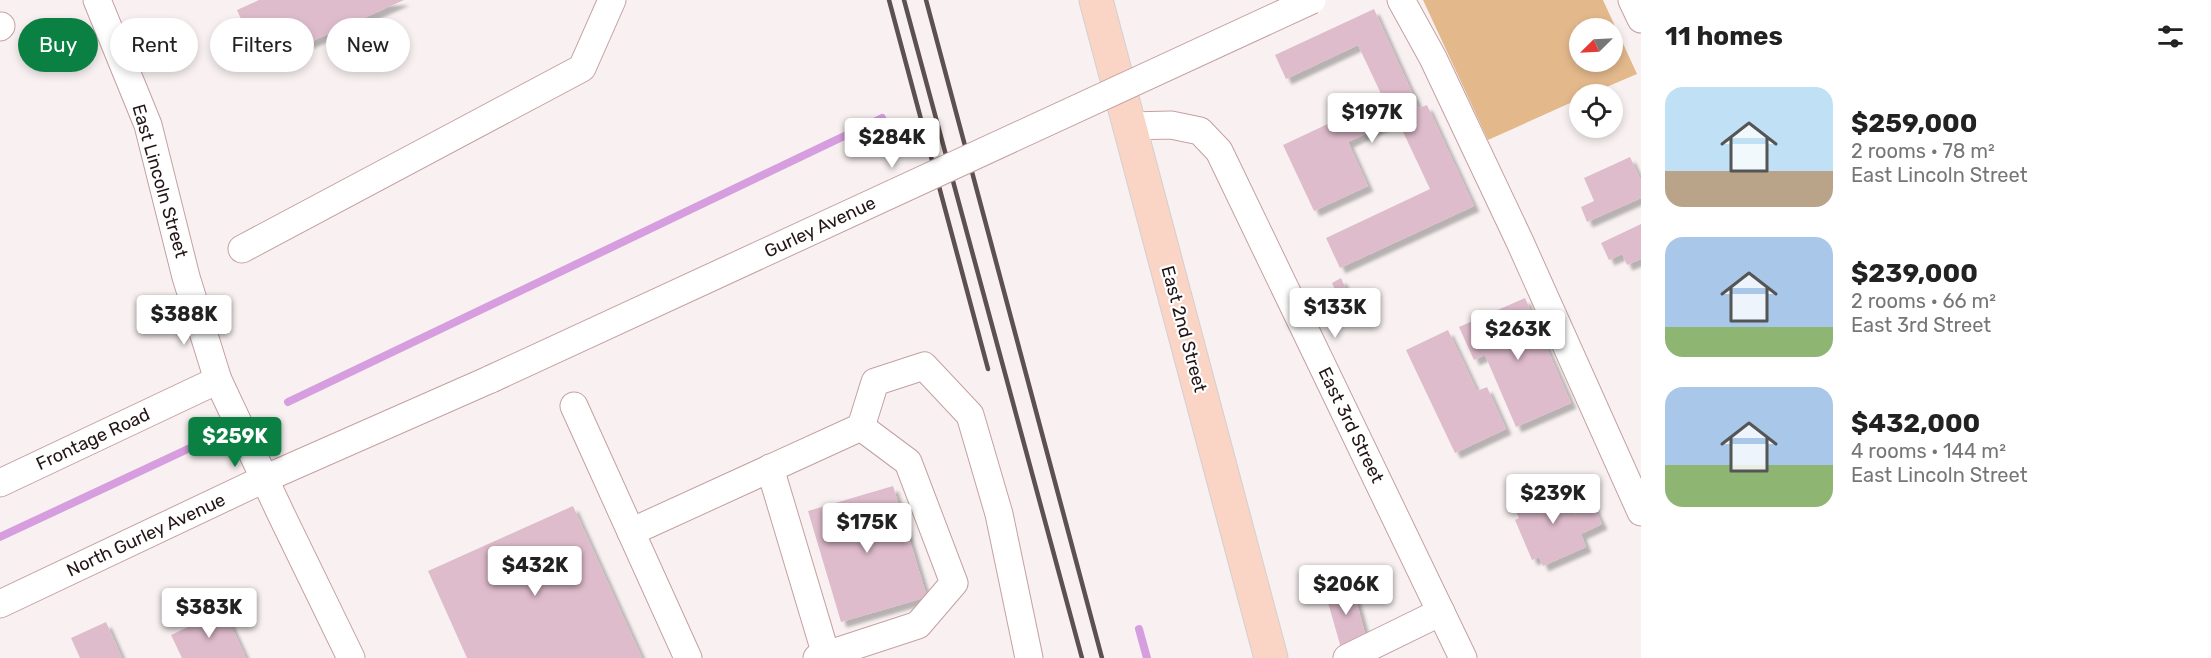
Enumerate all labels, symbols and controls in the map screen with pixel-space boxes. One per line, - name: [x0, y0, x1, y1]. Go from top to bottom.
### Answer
- chip: Buy: [18, 18, 98, 72]
- chip: Rent: [110, 18, 198, 72]
- chip: Filters: [210, 18, 314, 72]
- chip: New: [326, 18, 410, 72]
- north arrow: [1569, 18, 1623, 72]
- map controls: [1569, 18, 1623, 138]
- icon: filters: [2154, 20, 2187, 53]
- text: 11 homes: [1665, 21, 1783, 52]
- button: locate: [1569, 84, 1623, 138]
- pin: $197K: [1330, 93, 1414, 144]
- text: $197K: [1342, 100, 1402, 124]
- street label: East Lincoln Street: [128, 102, 192, 260]
- text: $259,000: [1851, 108, 1977, 139]
- icon: home: [1713, 111, 1785, 183]
- pin: $284K: [850, 118, 934, 169]
- text: $284K: [859, 125, 925, 149]
- text: 2 rooms · 78 m²: [1851, 139, 1995, 163]
- text: East Lincoln Street: [1851, 163, 2028, 187]
- street label: Gurley Avenue: [761, 192, 879, 262]
- text: $239,000: [1851, 258, 1978, 289]
- icon: home: [1713, 261, 1785, 333]
- street label: East 2nd Street: [1157, 263, 1211, 395]
- pin: $133K: [1293, 288, 1377, 339]
- text: 2 rooms · 66 m²: [1851, 289, 1996, 313]
- pin: $388K: [142, 295, 226, 346]
- text: $133K: [1304, 295, 1366, 319]
- text: $388K: [151, 302, 217, 326]
- pin: $263K: [1476, 310, 1560, 361]
- text: East 3rd Street: [1851, 313, 1991, 337]
- text: $263K: [1485, 317, 1551, 341]
- street label: East 3rd Street: [1313, 364, 1389, 486]
- street label: Frontage Road: [33, 403, 153, 475]
- text: $432,000: [1851, 408, 1980, 439]
- icon: home: [1713, 411, 1785, 483]
- pin: $259K: [193, 417, 277, 468]
- text: $259K: [202, 424, 268, 448]
- text: 4 rooms · 144 m²: [1851, 439, 2006, 463]
- text: East Lincoln Street: [1851, 463, 2028, 487]
- pin: $239K: [1511, 474, 1595, 525]
- text: $239K: [1520, 481, 1586, 505]
- street label: North Gurley Avenue: [63, 489, 229, 581]
- pin: $175K: [825, 503, 909, 554]
- text: $175K: [837, 510, 897, 534]
- pin: $432K: [493, 546, 577, 597]
- text: $432K: [502, 553, 568, 577]
- pin: $206K: [1304, 565, 1388, 616]
- text: $206K: [1313, 572, 1379, 596]
- pin: $383K: [167, 588, 251, 639]
- text: $383K: [176, 595, 242, 619]

